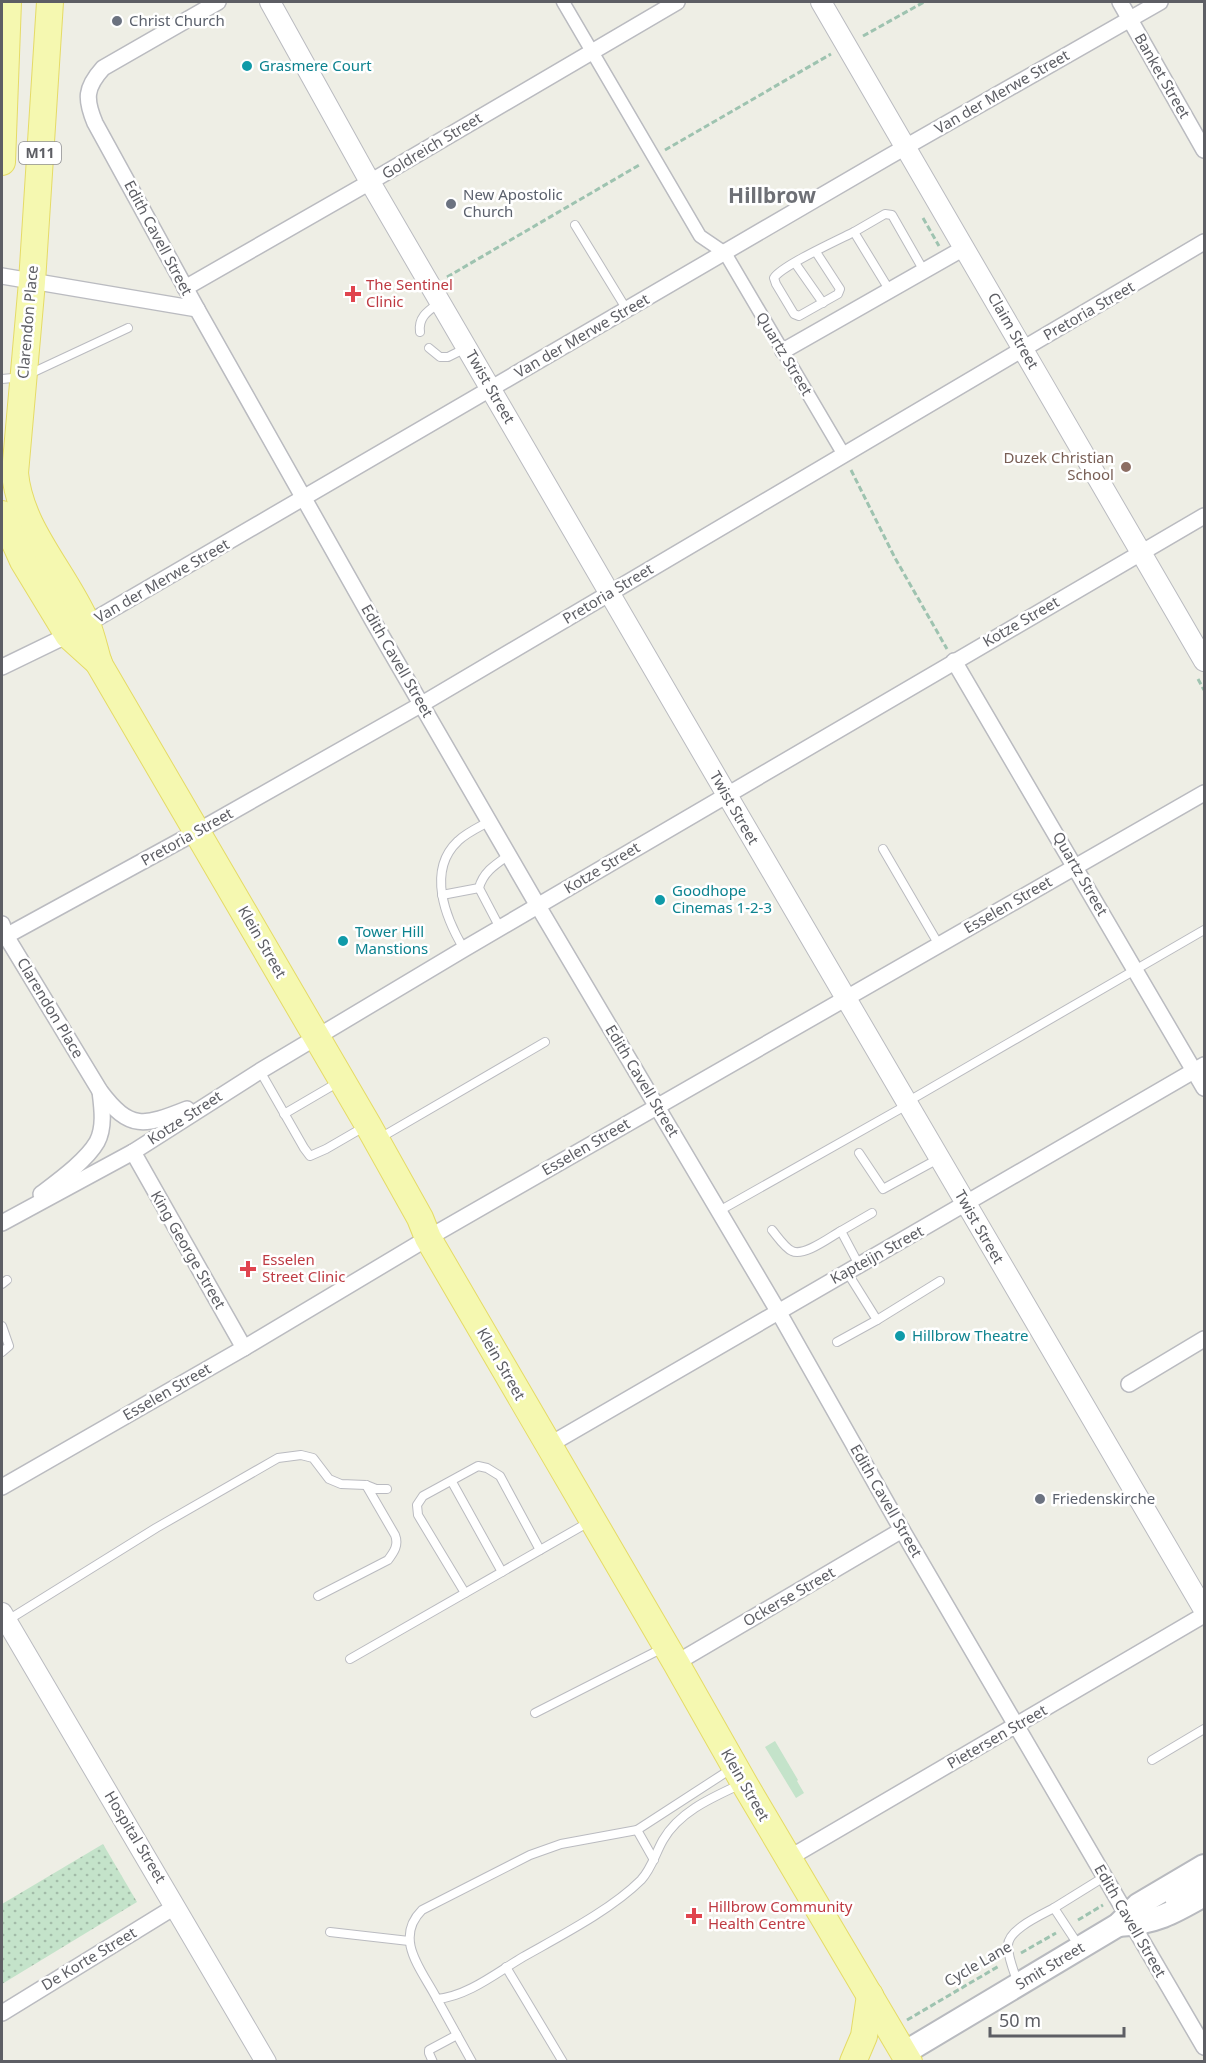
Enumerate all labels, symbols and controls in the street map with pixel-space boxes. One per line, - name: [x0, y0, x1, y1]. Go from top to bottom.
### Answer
- place label: Christ Church: [129, 10, 225, 30]
- marker: Christ Church: [110, 14, 124, 28]
- street label: Banket Street: [1130, 29, 1196, 122]
- street label: Van der Merwe Street: [931, 44, 1073, 138]
- place label: Grasmere Court: [259, 55, 372, 75]
- marker: Grasmere Court: [240, 59, 254, 73]
- street label: Goldreich Street: [378, 107, 486, 183]
- road number: M11: [19, 142, 61, 164]
- street label: Edith Cavell Street: [120, 177, 198, 299]
- district label: Hillbrow: [728, 181, 816, 209]
- place label: New Apostolic Church: [463, 184, 563, 221]
- marker: New Apostolic Church: [444, 197, 458, 211]
- street label: Clarendon Place: [12, 264, 42, 380]
- place label: The Sentinel Clinic: [366, 274, 453, 311]
- street label: Pretoria Street: [1039, 276, 1138, 344]
- marker: The Sentinel Clinic: [344, 285, 362, 303]
- street label: Van der Merwe Street: [511, 288, 653, 382]
- street label: Claim Street: [984, 288, 1044, 373]
- street label: Quartz Street: [752, 308, 818, 399]
- street label: Twist Street: [462, 346, 520, 428]
- place label: Duzek Christian School: [1003, 447, 1114, 484]
- marker: Duzek Christian School: [1119, 460, 1133, 474]
- street label: Van der Merwe Street: [91, 533, 233, 627]
- street label: Pretoria Street: [559, 558, 657, 628]
- street label: Kotze Street: [979, 591, 1063, 651]
- street label: Edith Cavell Street: [357, 600, 439, 721]
- street label: Twist Street: [706, 767, 764, 849]
- street label: Pretoria Street: [137, 802, 237, 870]
- street label: Quartz Street: [1049, 828, 1113, 920]
- street label: Kotze Street: [560, 836, 644, 898]
- street label: Esselen Street: [960, 871, 1056, 937]
- place label: Goodhope Cinemas 1-2-3: [672, 880, 772, 917]
- marker: Goodhope Cinemas 1-2-3: [653, 893, 667, 907]
- street label: Klein Street: [234, 902, 292, 982]
- place label: Tower Hill Manstions: [355, 921, 428, 958]
- marker: Tower Hill Manstions: [336, 934, 350, 948]
- street label: Clarendon Place: [13, 954, 89, 1061]
- street label: Edith Cavell Street: [601, 1021, 685, 1141]
- street label: Kotze Street: [143, 1085, 226, 1149]
- street label: Esselen Street: [538, 1113, 634, 1179]
- street label: Twist Street: [951, 1186, 1009, 1268]
- street label: King George Street: [147, 1187, 231, 1313]
- street label: Kapteijn Street: [826, 1220, 927, 1288]
- place label: Esselen Street Clinic: [262, 1249, 345, 1286]
- marker: Esselen Street Clinic: [239, 1260, 257, 1278]
- street label: Klein Street: [473, 1324, 531, 1404]
- place label: Hillbrow Theatre: [912, 1325, 1029, 1345]
- marker: Hillbrow Theatre: [893, 1329, 907, 1343]
- street label: Esselen Street: [119, 1358, 215, 1424]
- street label: Edith Cavell Street: [846, 1440, 928, 1561]
- place label: Friedenskirche: [1052, 1488, 1155, 1508]
- marker: Friedenskirche: [1033, 1492, 1047, 1506]
- street label: Ockerse Street: [739, 1561, 839, 1631]
- street label: Pietersen Street: [943, 1699, 1051, 1773]
- street label: Klein Street: [717, 1745, 775, 1825]
- street label: Hospital Street: [101, 1787, 171, 1887]
- street label: Edith Cavell Street: [1090, 1860, 1172, 1981]
- place label: Hillbrow Community Health Centre: [708, 1896, 853, 1933]
- marker: Hillbrow Community Health Centre: [685, 1907, 703, 1925]
- street label: De Korte Street: [37, 1922, 140, 1994]
- street label: Cycle Lane: [940, 1936, 1015, 1990]
- street label: Smit Street: [1011, 1936, 1088, 1994]
- scale bar: [990, 2000, 1124, 2038]
- text: 50 m: [999, 2008, 1041, 2032]

